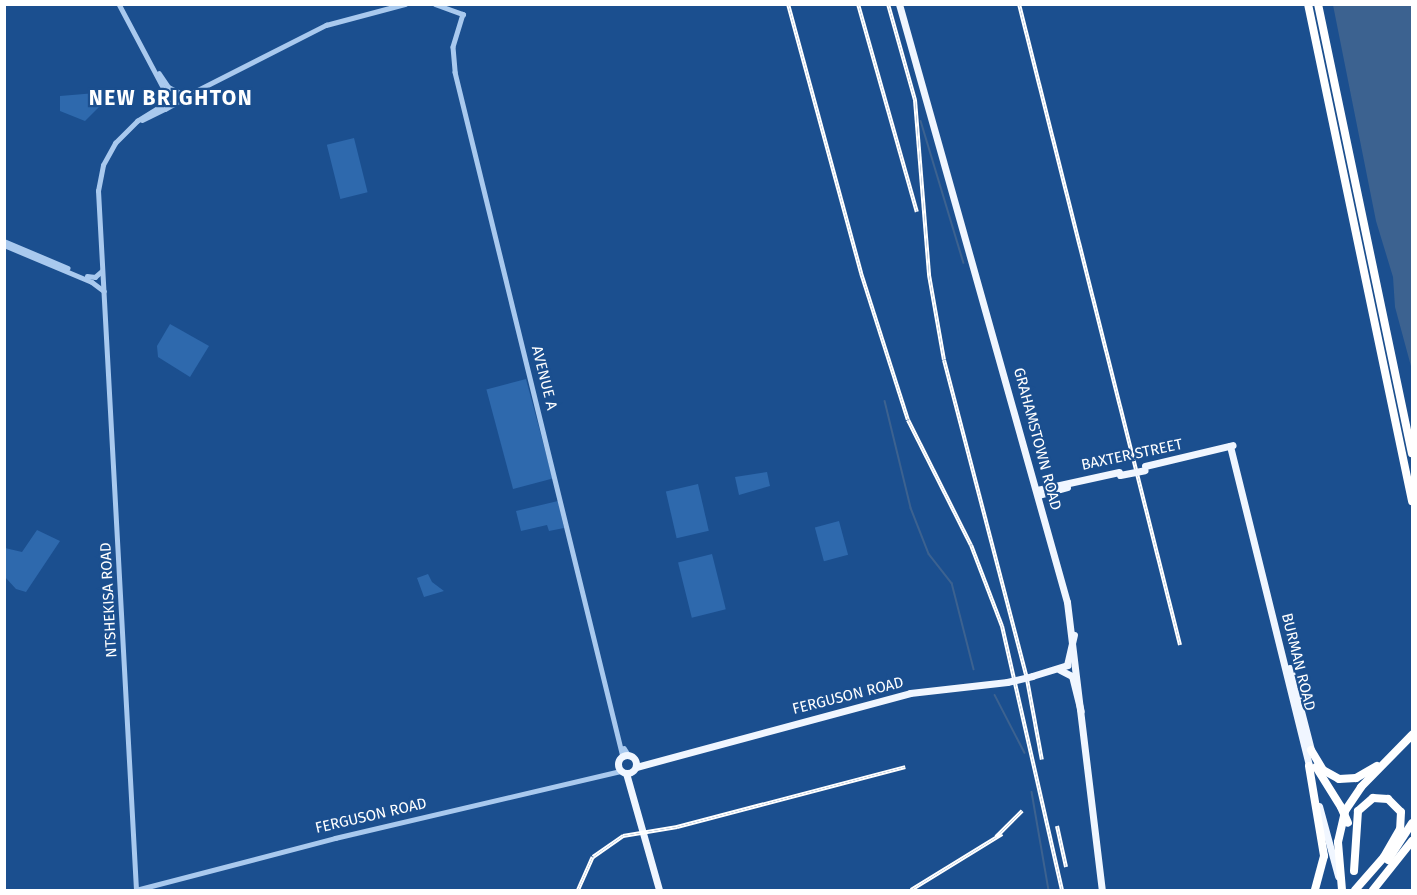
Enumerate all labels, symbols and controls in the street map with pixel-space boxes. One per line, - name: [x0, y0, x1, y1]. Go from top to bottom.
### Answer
- district label: NEW BRIGHTON: [89, 85, 253, 111]
- street label: AVENUE A: [527, 344, 561, 412]
- street label: GRAHAMSTOWN ROAD: [1009, 366, 1065, 512]
- street label: BAXTER STREET: [1080, 435, 1184, 475]
- street label: NTSHEKISA ROAD: [97, 542, 121, 658]
- street label: BURMAN ROAD: [1277, 611, 1319, 713]
- street label: FERGUSON ROAD: [791, 673, 905, 719]
- street label: FERGUSON ROAD: [314, 794, 428, 838]

